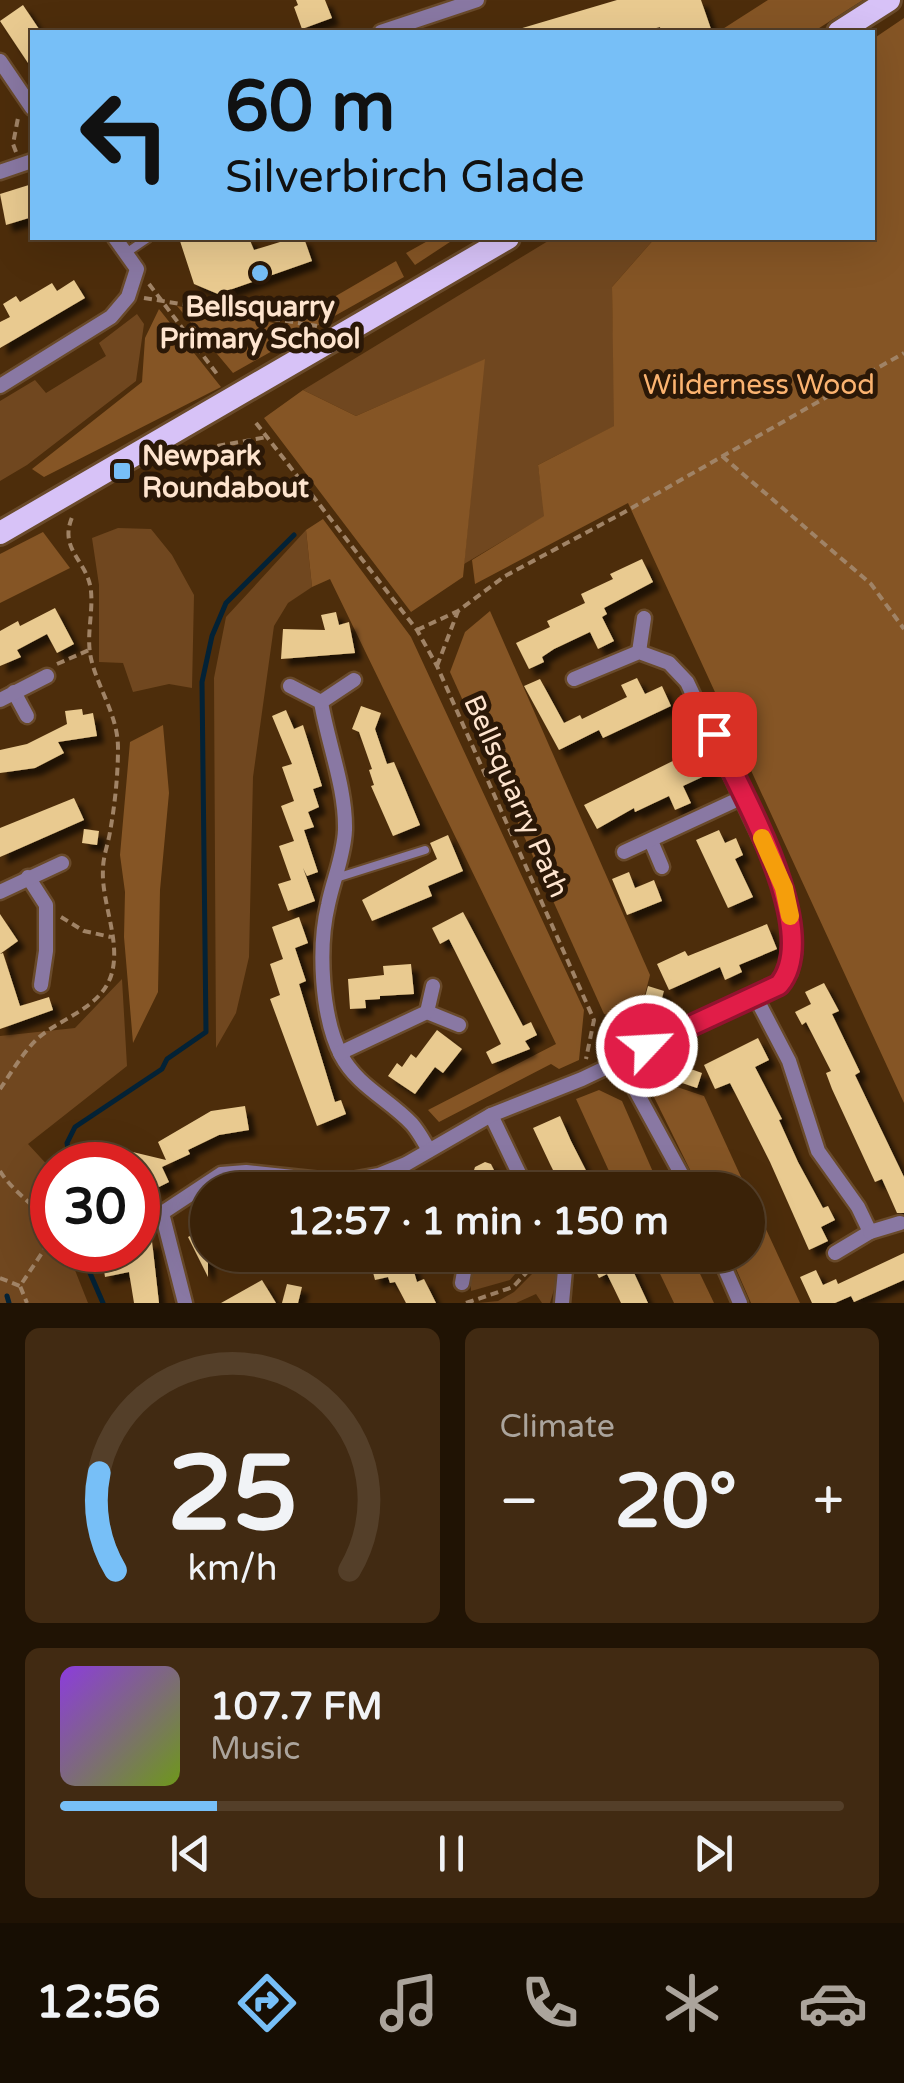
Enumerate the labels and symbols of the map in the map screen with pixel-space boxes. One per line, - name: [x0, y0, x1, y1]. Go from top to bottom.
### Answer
- marker: Bellsquarry Primary School: [249, 262, 271, 284]
- place label: Bellsquarry Primary School: [159, 290, 361, 356]
- park label: Wilderness Wood: [643, 368, 875, 402]
- place label: Newpark Roundabout: [142, 439, 309, 505]
- marker: Newpark Roundabout: [111, 460, 133, 482]
- street label: Bellsquarry Path: [456, 690, 576, 903]
- pin: [672, 692, 757, 777]
- position arrow: [595, 994, 699, 1098]
- speed limit sign: 30: [30, 1142, 160, 1272]

